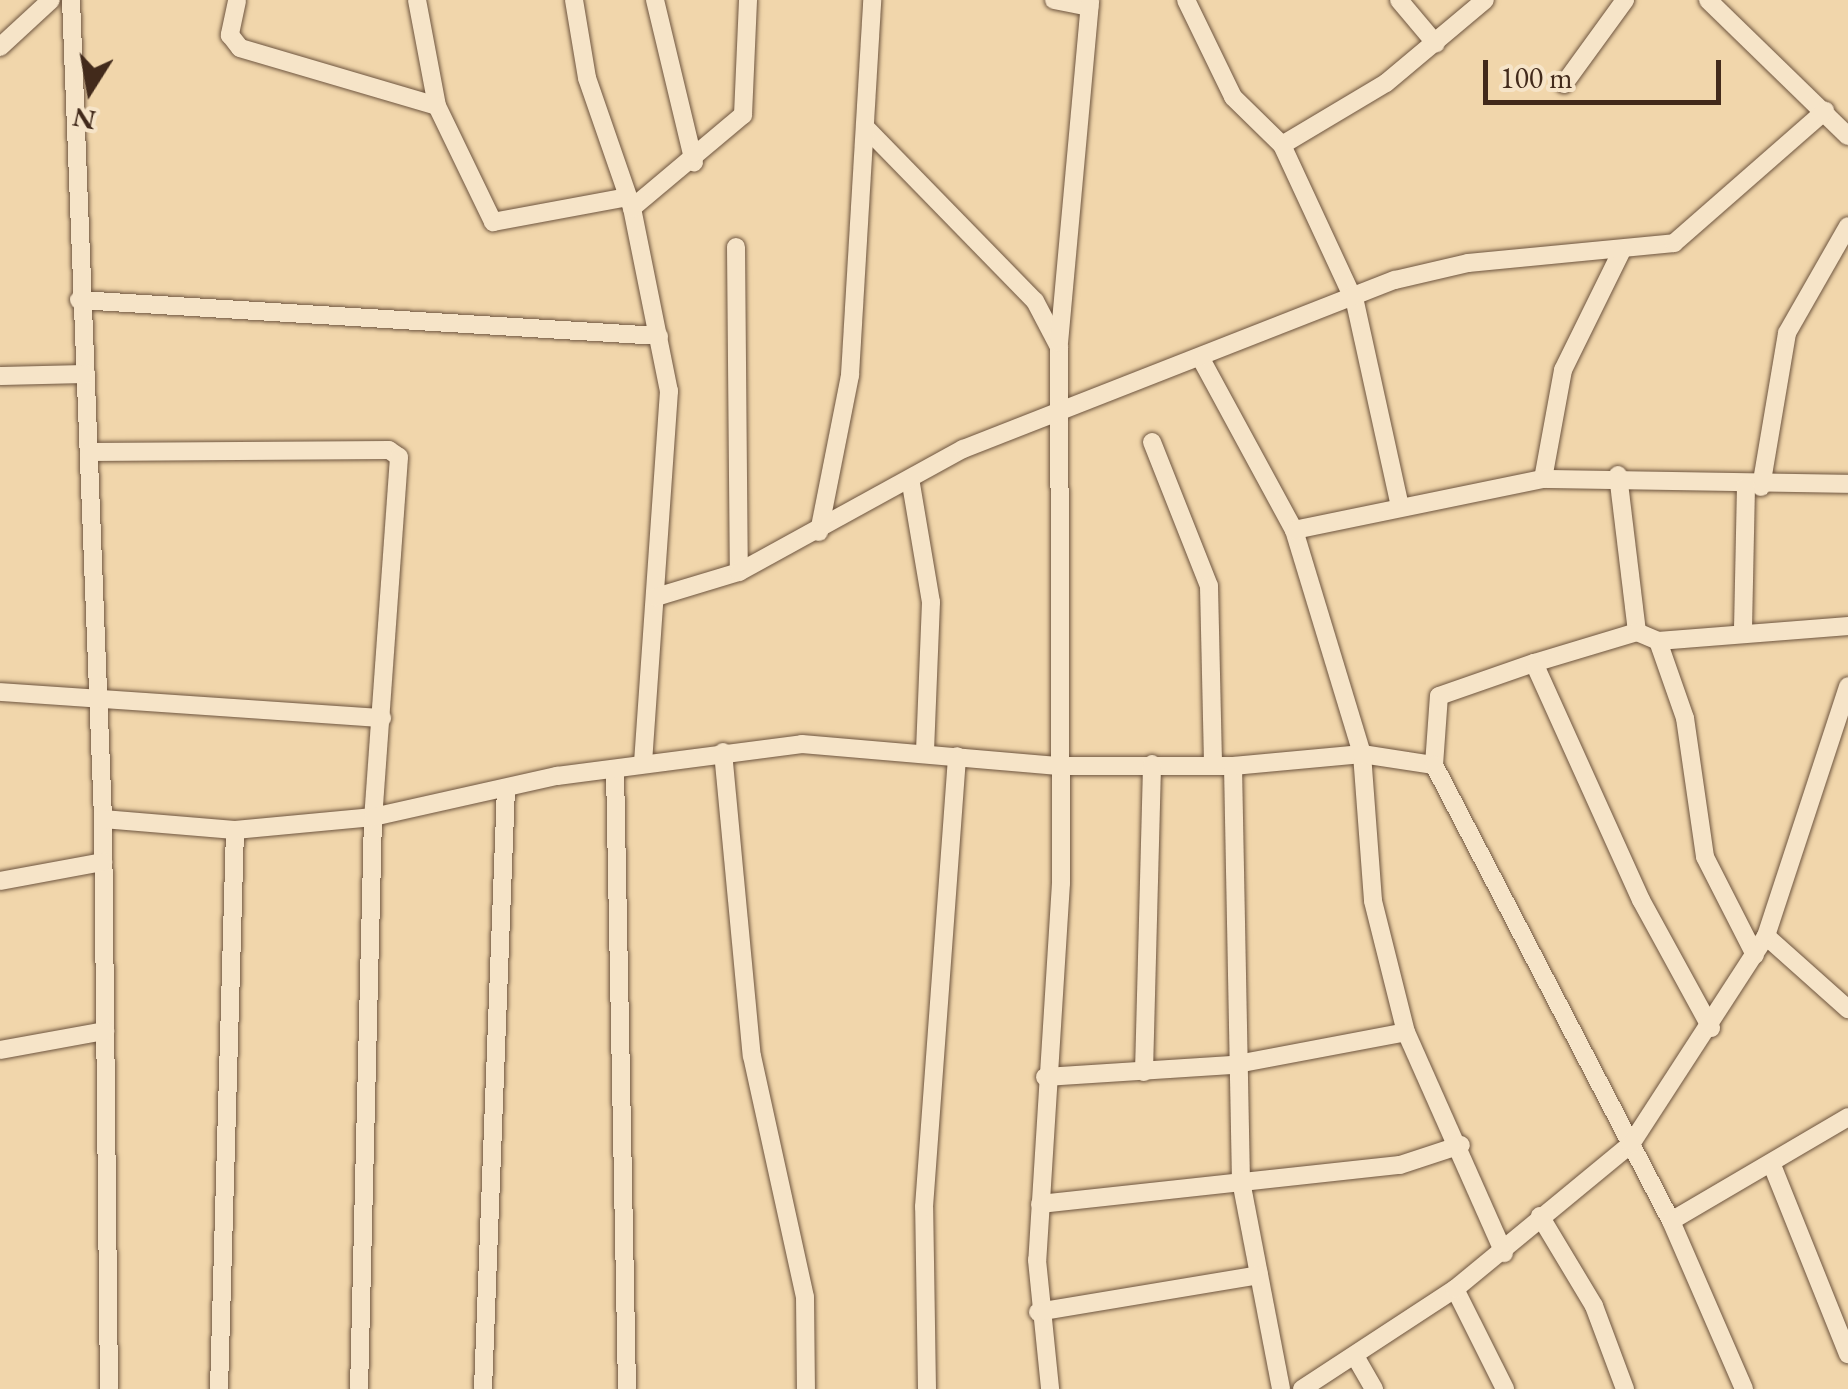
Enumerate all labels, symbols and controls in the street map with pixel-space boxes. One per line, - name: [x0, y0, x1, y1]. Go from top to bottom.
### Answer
- north arrow: [40, 40, 140, 140]
- scale bar: [1488, 40, 1726, 102]
- text: 100 m: [1500, 58, 1573, 97]
- text: N: [70, 100, 99, 139]

